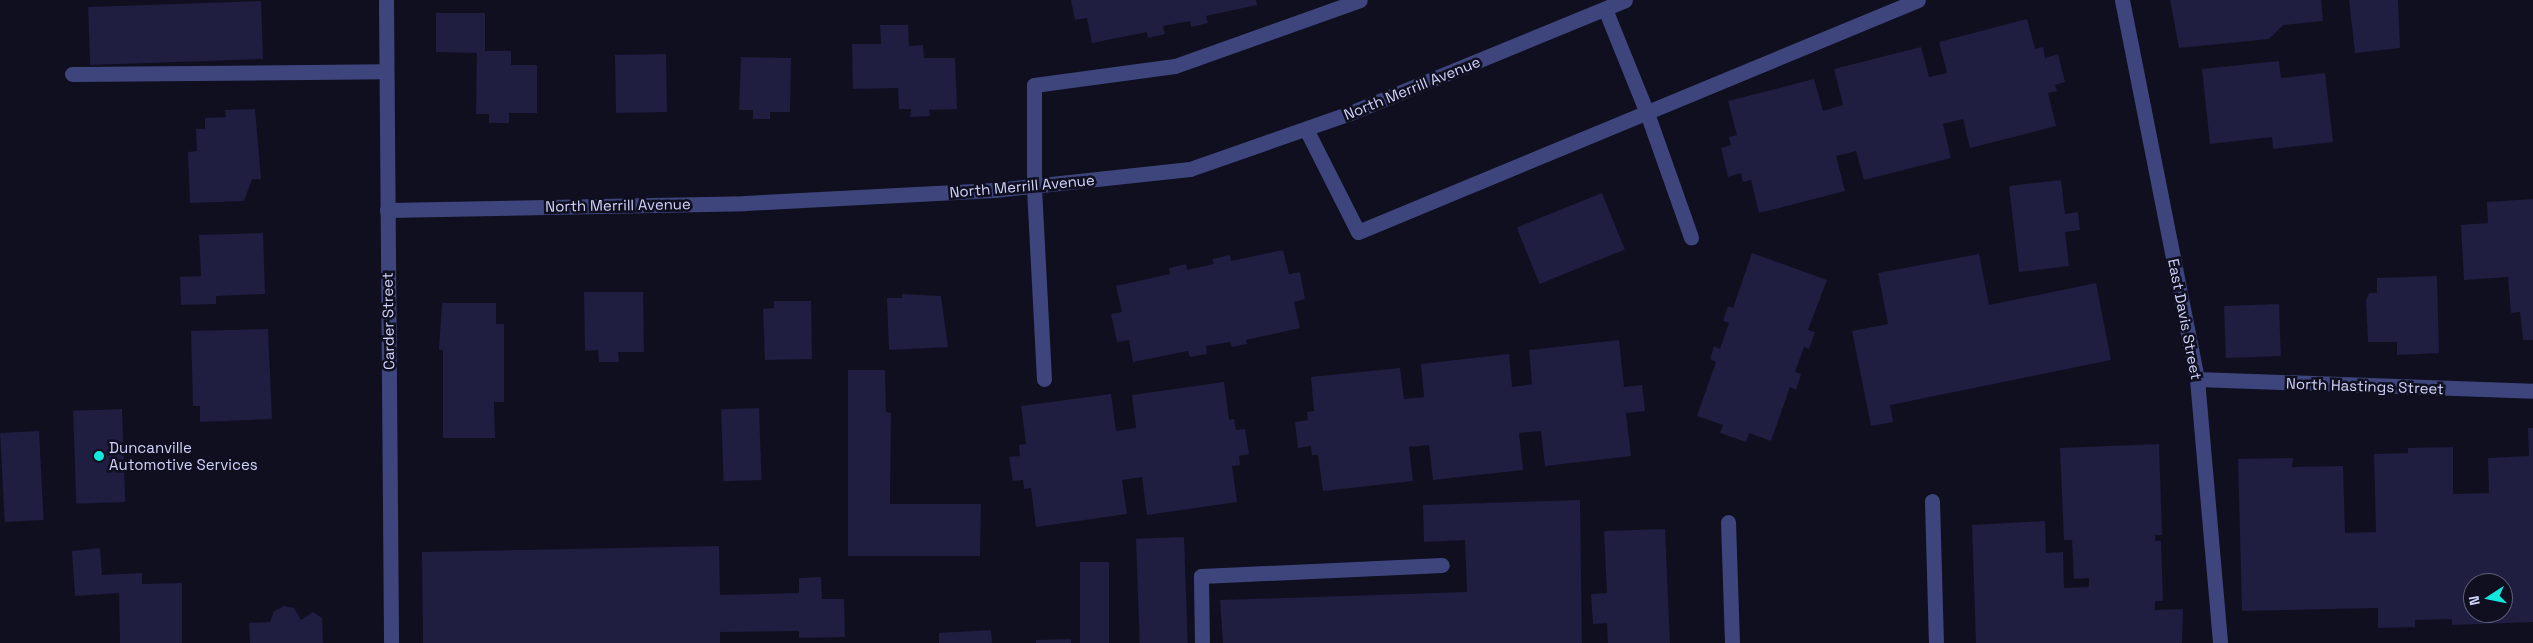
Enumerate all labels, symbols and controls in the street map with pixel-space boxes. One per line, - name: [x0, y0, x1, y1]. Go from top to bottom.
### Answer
- street label: North Merrill Avenue: [1341, 52, 1483, 124]
- street label: North Merrill Avenue: [949, 171, 1095, 201]
- street label: North Merrill Avenue: [545, 195, 691, 215]
- street label: East Davis Street: [2164, 257, 2206, 381]
- street label: Carder Street: [378, 272, 398, 370]
- street label: North Hastings Street: [2286, 374, 2444, 398]
- place label: Duncanville Automotive Services: [109, 438, 258, 473]
- marker: Duncanville Automotive Services: [93, 450, 105, 462]
- north arrow: [2463, 573, 2513, 623]
- text: N: [2465, 594, 2484, 607]

